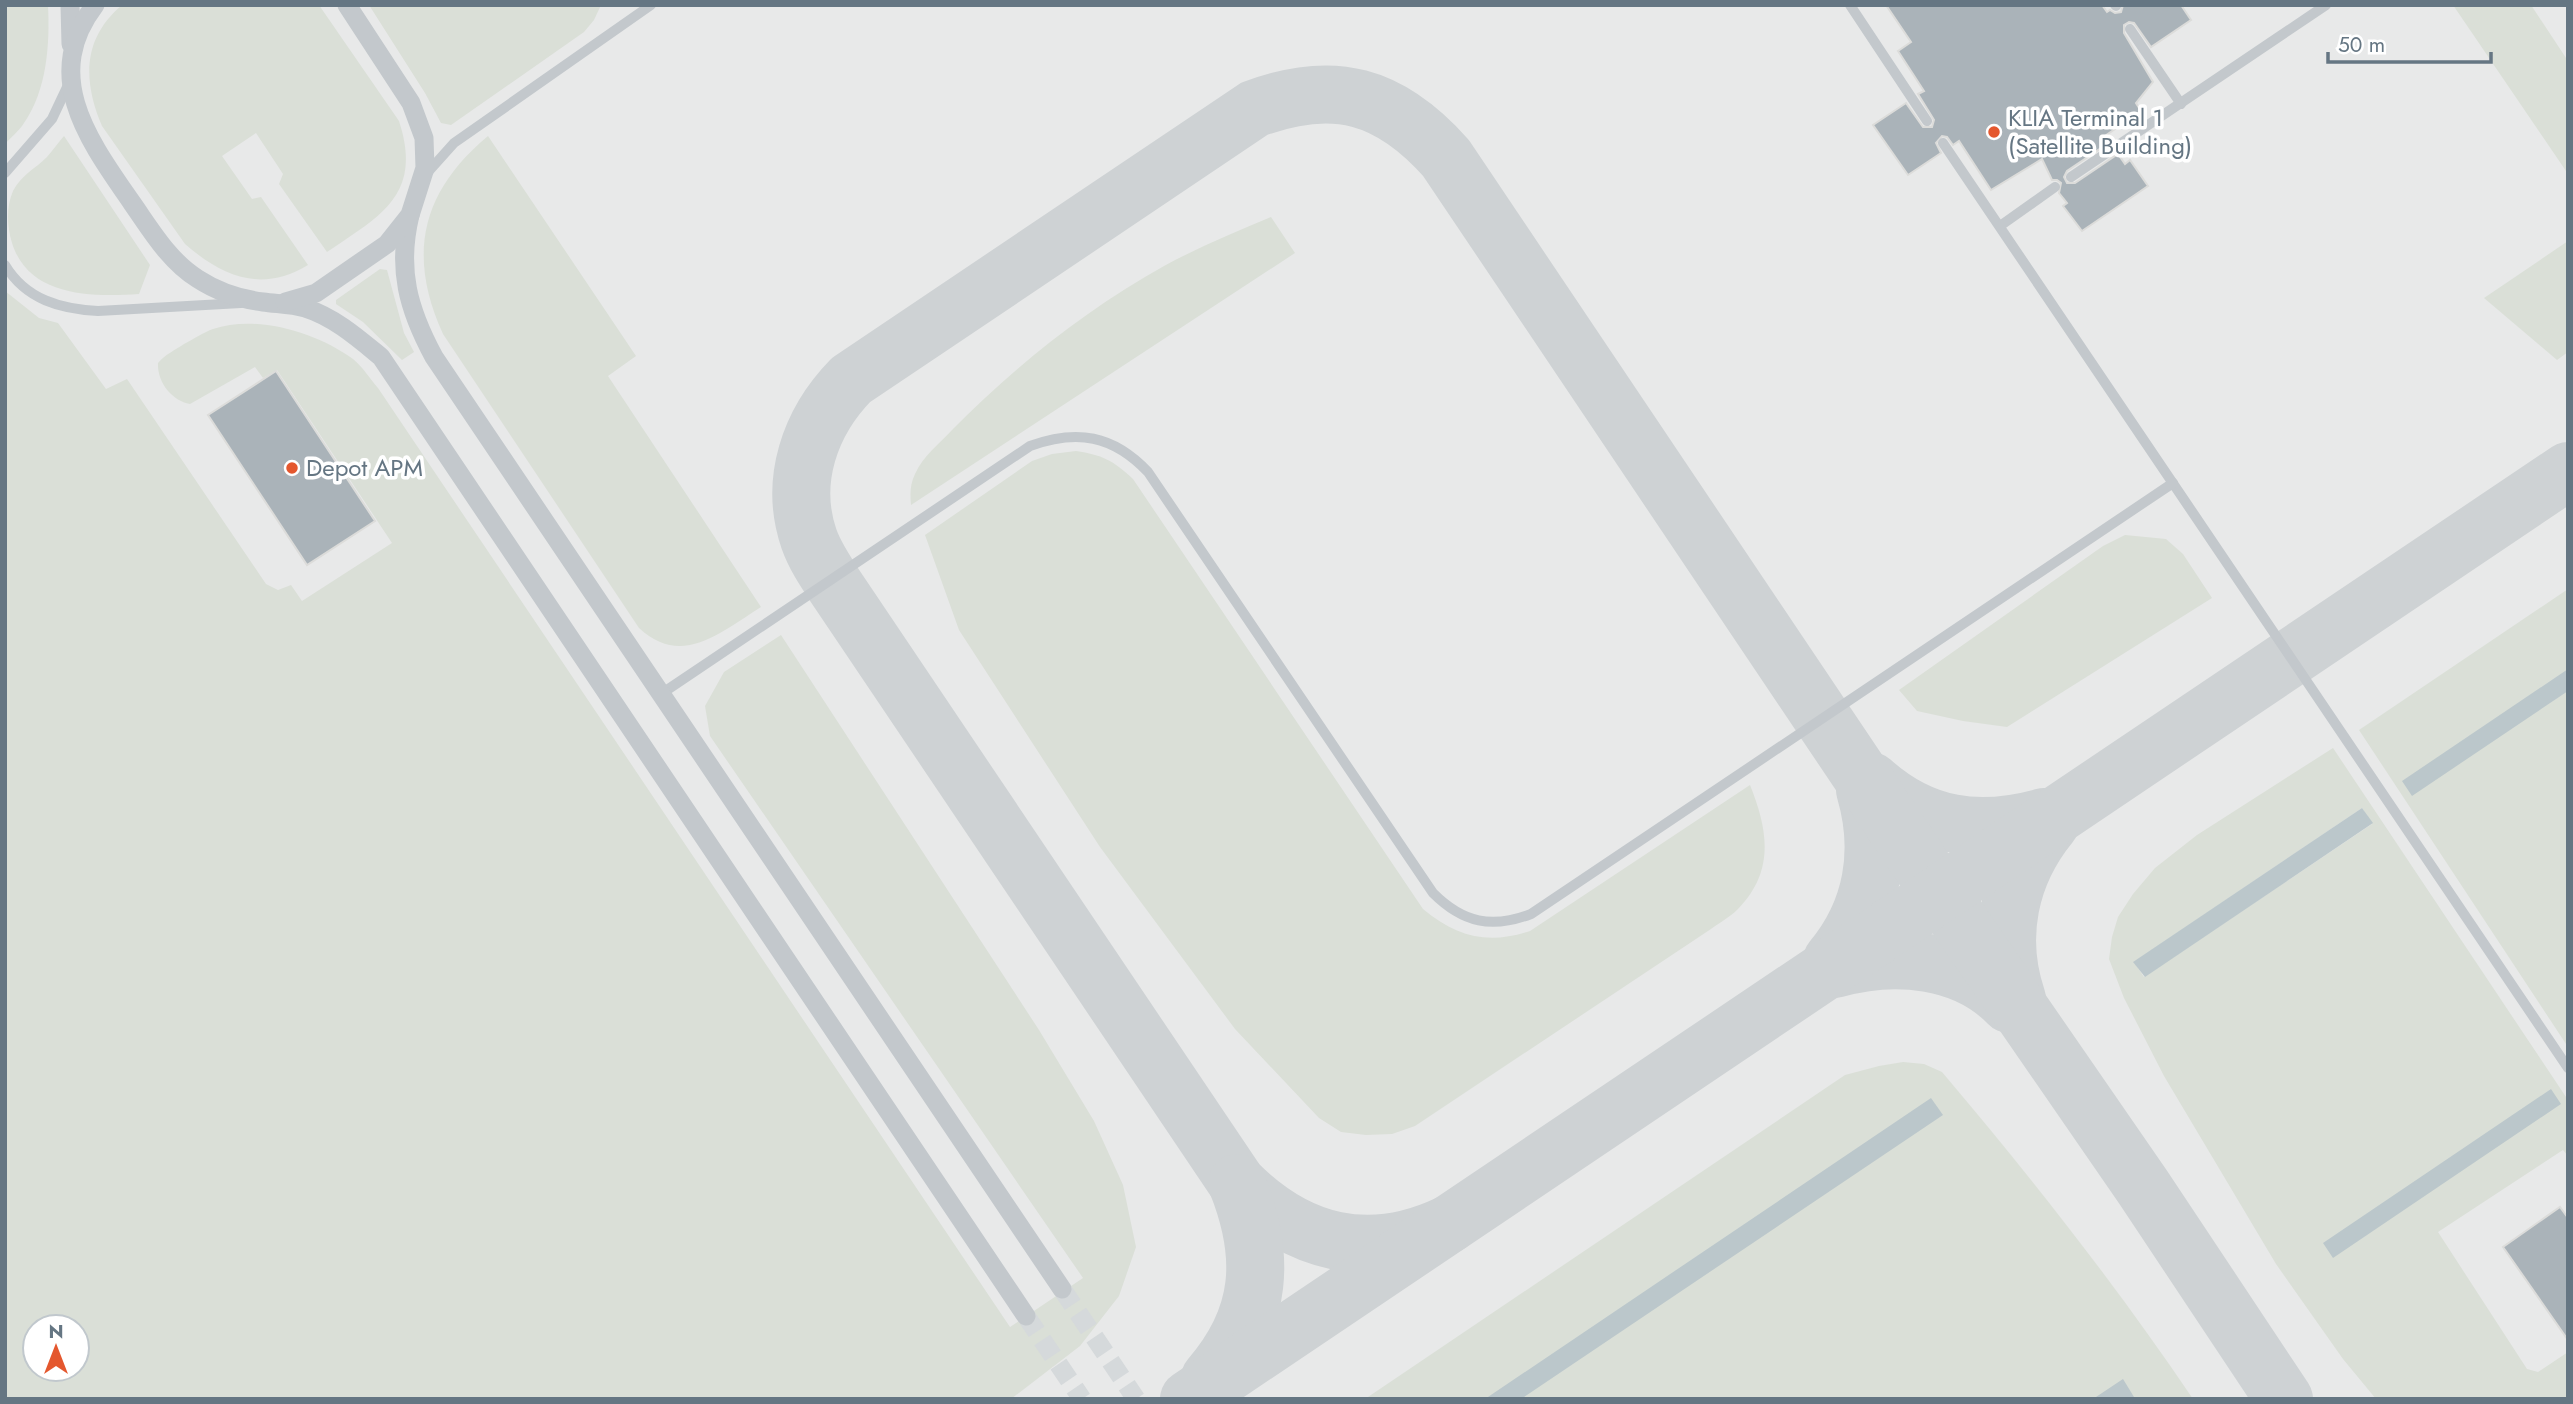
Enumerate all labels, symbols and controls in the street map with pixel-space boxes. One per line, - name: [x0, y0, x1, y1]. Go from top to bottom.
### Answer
- scale bar: [2328, 21, 2491, 65]
- text: 50 m: [2338, 30, 2385, 60]
- place label: KLIA Terminal 1 (Satellite Building): [2008, 100, 2192, 163]
- marker: KLIA Terminal 1 (Satellite Building): [1986, 124, 2002, 140]
- place label: Depot APM: [306, 450, 423, 485]
- marker: Depot APM: [284, 460, 300, 476]
- north arrow: [21, 1313, 91, 1383]
- text: N: [48, 1318, 64, 1345]

